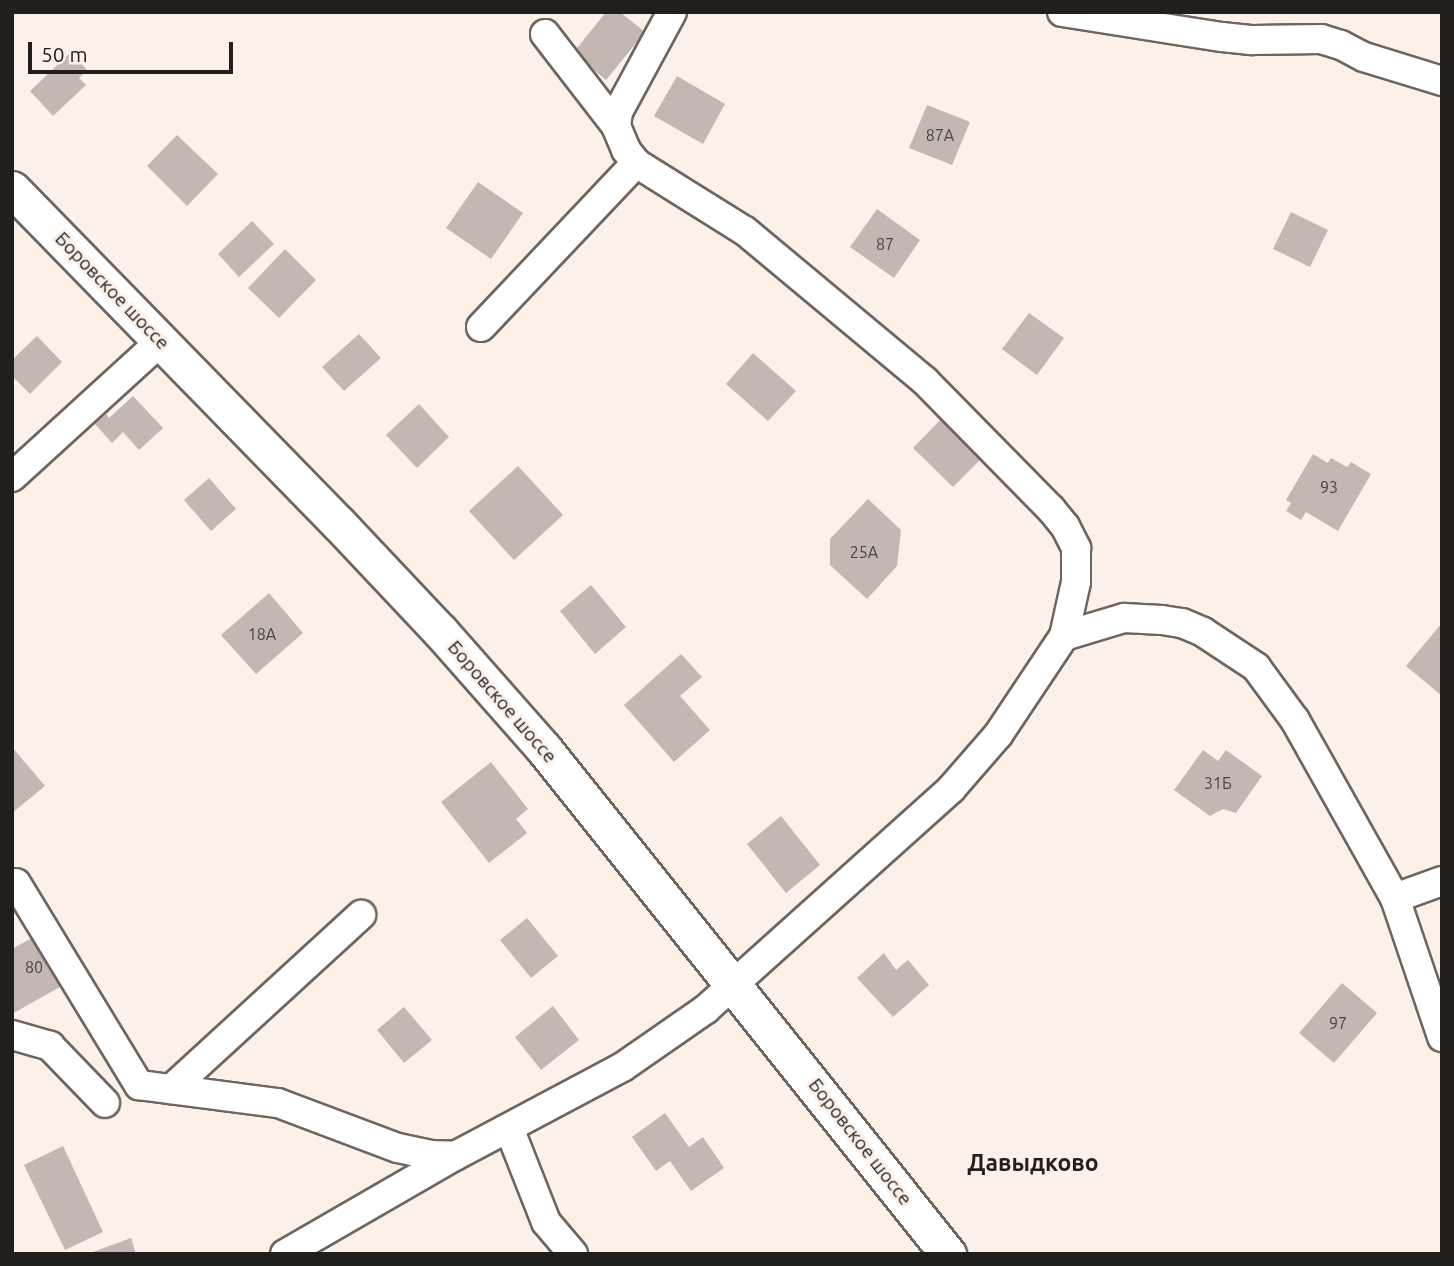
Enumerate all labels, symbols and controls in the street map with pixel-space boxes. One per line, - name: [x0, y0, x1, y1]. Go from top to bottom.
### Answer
- scale bar: [32, 28, 236, 72]
- text: 50 m: [41, 42, 88, 66]
- house number: 87А: [926, 125, 954, 145]
- street label: Боровское шоссе: [50, 228, 174, 354]
- house number: 87: [876, 234, 894, 254]
- house number: 93: [1320, 477, 1338, 497]
- house number: 25А: [850, 542, 878, 562]
- house number: 18А: [248, 624, 276, 644]
- street label: Боровское шоссе: [443, 636, 561, 768]
- house number: 31Б: [1204, 773, 1232, 793]
- house number: 80: [25, 957, 43, 977]
- house number: 97: [1329, 1013, 1347, 1033]
- street label: Боровское шоссе: [803, 1074, 917, 1210]
- district label: Давыдково: [967, 1149, 1099, 1177]

